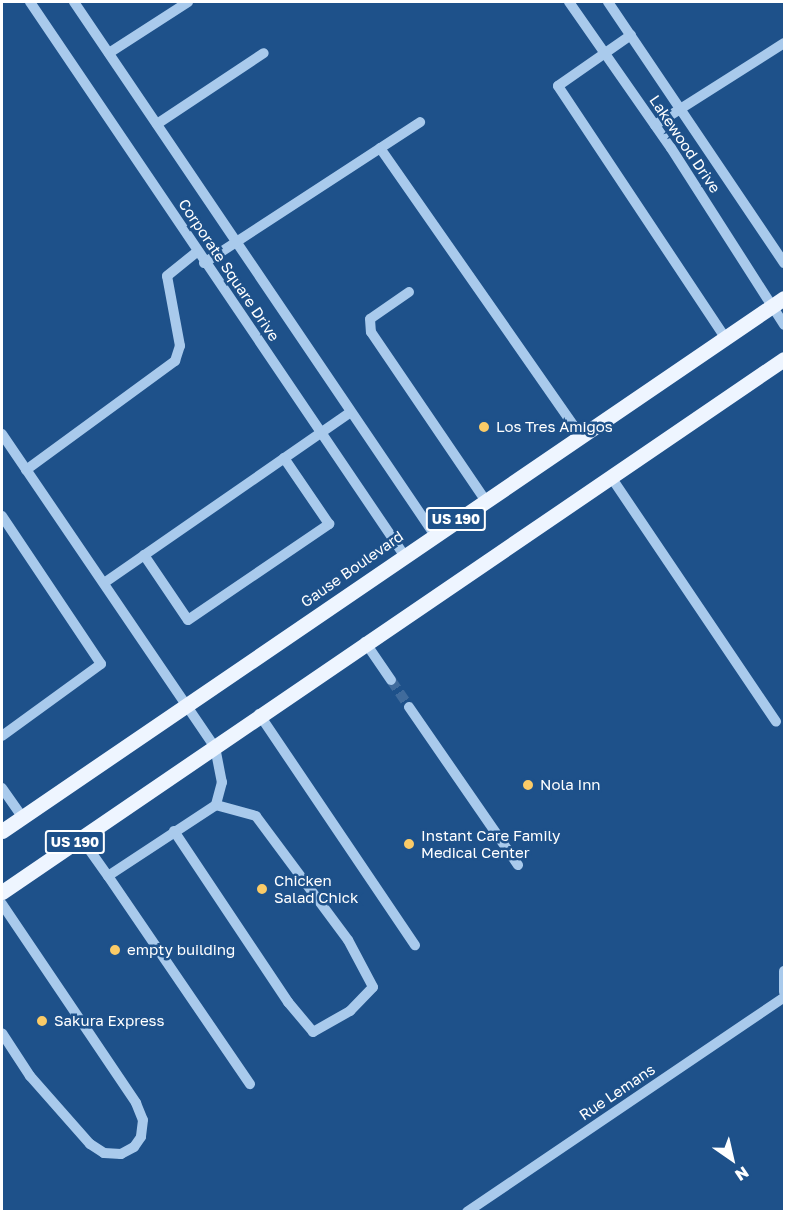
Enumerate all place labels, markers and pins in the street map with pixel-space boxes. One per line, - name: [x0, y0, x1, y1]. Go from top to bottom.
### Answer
- place label: Los Tres Amigos: [496, 418, 613, 436]
- marker: Los Tres Amigos: [477, 420, 491, 434]
- place label: Nola Inn: [540, 776, 601, 794]
- marker: Nola Inn: [521, 778, 535, 792]
- place label: Instant Care Family Medical Center: [421, 826, 560, 861]
- marker: Instant Care Family Medical Center: [402, 837, 416, 851]
- place label: Chicken Salad Chick: [274, 871, 358, 906]
- marker: Chicken Salad Chick: [255, 882, 269, 896]
- place label: empty building: [127, 941, 235, 959]
- marker: empty building: [108, 943, 122, 957]
- place label: Sakura Express: [54, 1012, 164, 1030]
- marker: Sakura Express: [35, 1014, 49, 1028]

